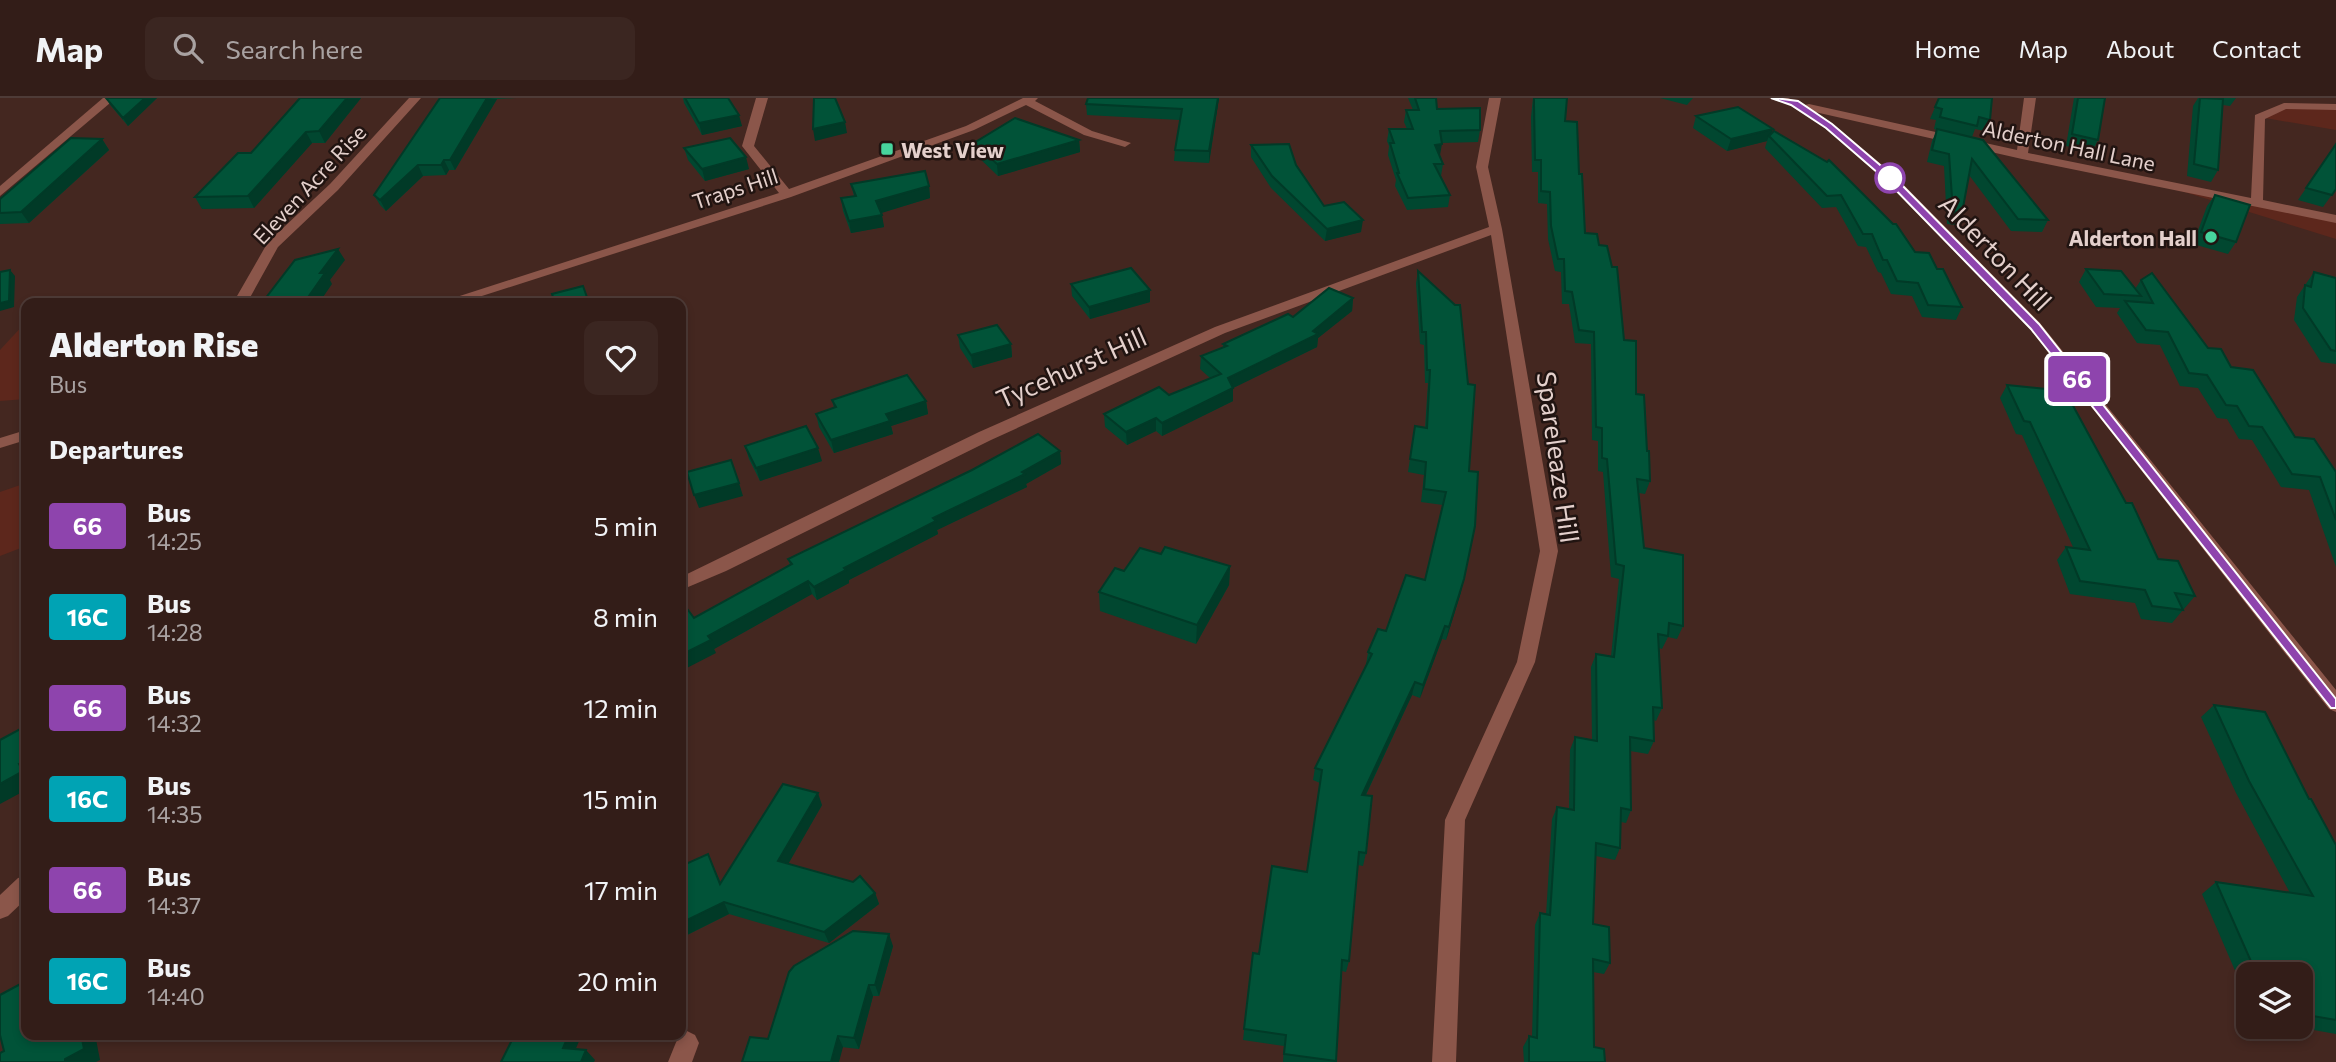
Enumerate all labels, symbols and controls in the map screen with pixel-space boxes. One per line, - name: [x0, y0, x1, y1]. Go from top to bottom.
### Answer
- search box: [145, 17, 635, 80]
- text: Map: [35, 28, 103, 69]
- icon: search: [169, 29, 207, 67]
- text: Search here: [225, 33, 363, 64]
- text: Home: [1915, 34, 1981, 63]
- text: Map: [2019, 34, 2068, 63]
- text: About: [2106, 34, 2174, 63]
- text: Contact: [2212, 34, 2301, 63]
- street label: Alderton Hall Lane: [1980, 114, 2158, 176]
- street label: Eleven Acre Rise: [247, 119, 371, 249]
- place label: West View: [901, 137, 1005, 162]
- marker: West View: [879, 141, 895, 157]
- street label: Traps Hill: [689, 162, 781, 214]
- unlabelled marker: [1875, 163, 1905, 193]
- street label: Alderton Hill: [1933, 188, 2059, 316]
- place label: Alderton Hall: [2068, 225, 2197, 250]
- marker: Alderton Hall: [2203, 229, 2219, 245]
- street label: Tycehurst Hill: [991, 320, 1151, 414]
- button: heart: [584, 321, 658, 395]
- text: Alderton Rise: [49, 323, 258, 364]
- line badge: 66: [2046, 356, 2108, 402]
- text: 66: [2062, 364, 2092, 393]
- street label: Spareleaze Hill: [1532, 369, 1586, 545]
- text: Bus: [49, 370, 87, 398]
- text: Departures: [49, 433, 184, 464]
- text: Bus: [147, 496, 191, 527]
- text: 5 min: [594, 510, 658, 541]
- text: 66: [73, 511, 102, 540]
- text: 14:25: [147, 527, 202, 555]
- text: Bus: [147, 587, 191, 618]
- text: 8 min: [593, 601, 658, 632]
- text: 16C: [66, 602, 109, 631]
- text: 14:28: [147, 618, 203, 646]
- text: Bus: [147, 678, 191, 709]
- text: 12 min: [583, 692, 658, 723]
- text: 66: [73, 693, 102, 722]
- text: 14:32: [147, 709, 202, 737]
- text: Bus: [147, 769, 191, 800]
- text: 15 min: [583, 783, 658, 814]
- text: 16C: [66, 784, 109, 813]
- text: 14:35: [147, 800, 202, 828]
- text: Bus: [147, 860, 191, 891]
- text: 17 min: [584, 874, 658, 905]
- text: 66: [73, 875, 102, 904]
- text: 14:37: [147, 891, 201, 919]
- text: Bus: [147, 951, 191, 982]
- map controls: [2236, 962, 2313, 1039]
- button: layers: [2236, 962, 2313, 1039]
- text: 20 min: [577, 965, 658, 996]
- text: 16C: [66, 966, 109, 995]
- text: 14:40: [147, 982, 205, 1010]

